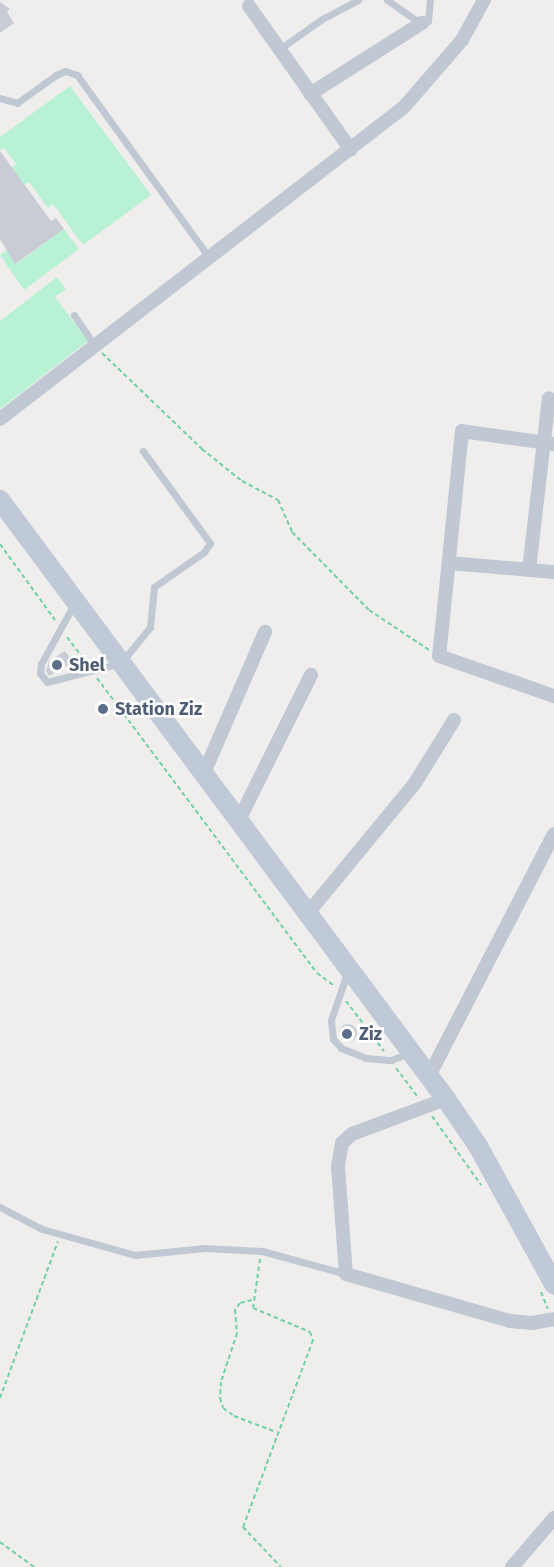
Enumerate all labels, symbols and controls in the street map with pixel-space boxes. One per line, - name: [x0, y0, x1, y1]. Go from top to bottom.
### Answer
- place label: Shel: [69, 654, 105, 676]
- marker: Shel: [50, 658, 64, 672]
- place label: Station Ziz: [115, 698, 202, 720]
- marker: Station Ziz: [96, 702, 110, 716]
- place label: Ziz: [359, 1023, 382, 1045]
- marker: Ziz: [340, 1027, 354, 1041]

